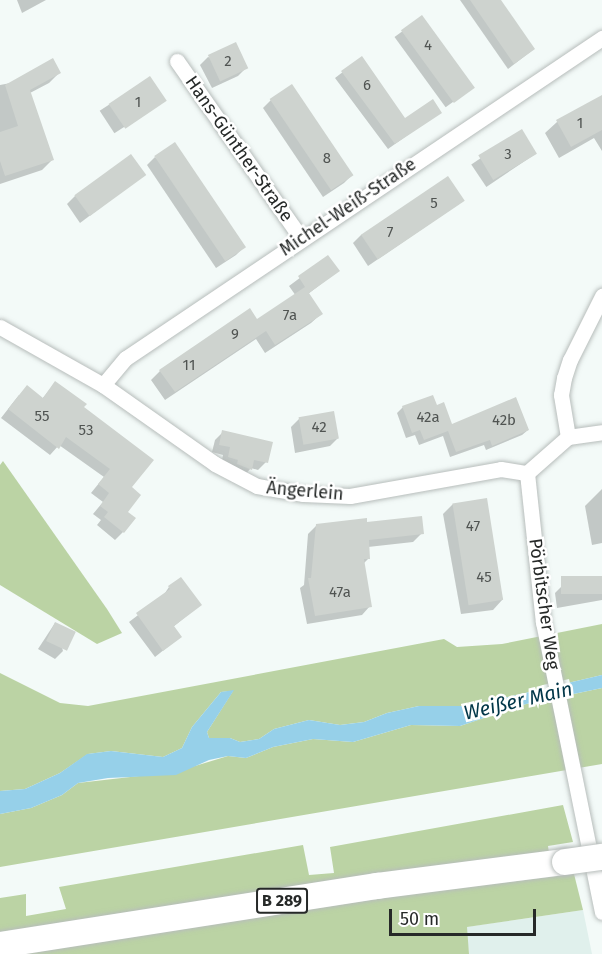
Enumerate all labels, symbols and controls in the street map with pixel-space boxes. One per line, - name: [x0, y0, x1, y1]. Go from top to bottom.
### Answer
- house number: 4: [424, 37, 432, 55]
- house number: 2: [224, 53, 232, 71]
- street label: Hans-Günther-Straße: [181, 72, 297, 226]
- house number: 6: [363, 77, 371, 95]
- house number: 1: [135, 94, 141, 112]
- house number: 1: [577, 115, 583, 133]
- house number: 3: [504, 146, 512, 164]
- house number: 8: [323, 150, 331, 168]
- street label: Michel-Weiß-Straße: [276, 153, 420, 261]
- house number: 5: [430, 195, 438, 213]
- house number: 7: [387, 224, 393, 242]
- house number: 7a: [283, 307, 297, 325]
- house number: 9: [231, 326, 239, 344]
- house number: 11: [183, 357, 195, 375]
- house number: 55: [35, 408, 49, 426]
- house number: 42a: [416, 409, 440, 427]
- house number: 42b: [492, 412, 516, 430]
- house number: 42: [311, 419, 327, 437]
- house number: 53: [79, 422, 93, 440]
- street label: Ängerlein: [266, 477, 344, 505]
- house number: 47: [466, 518, 480, 536]
- street label: Pörbitscher Weg: [524, 537, 564, 671]
- house number: 45: [476, 569, 492, 587]
- house number: 47a: [329, 584, 351, 602]
- water label: Weißer Main: [461, 677, 575, 725]
- road number: B 289: [255, 888, 309, 914]
- scale bar: [392, 897, 539, 935]
- text: 50 m: [400, 908, 439, 930]

